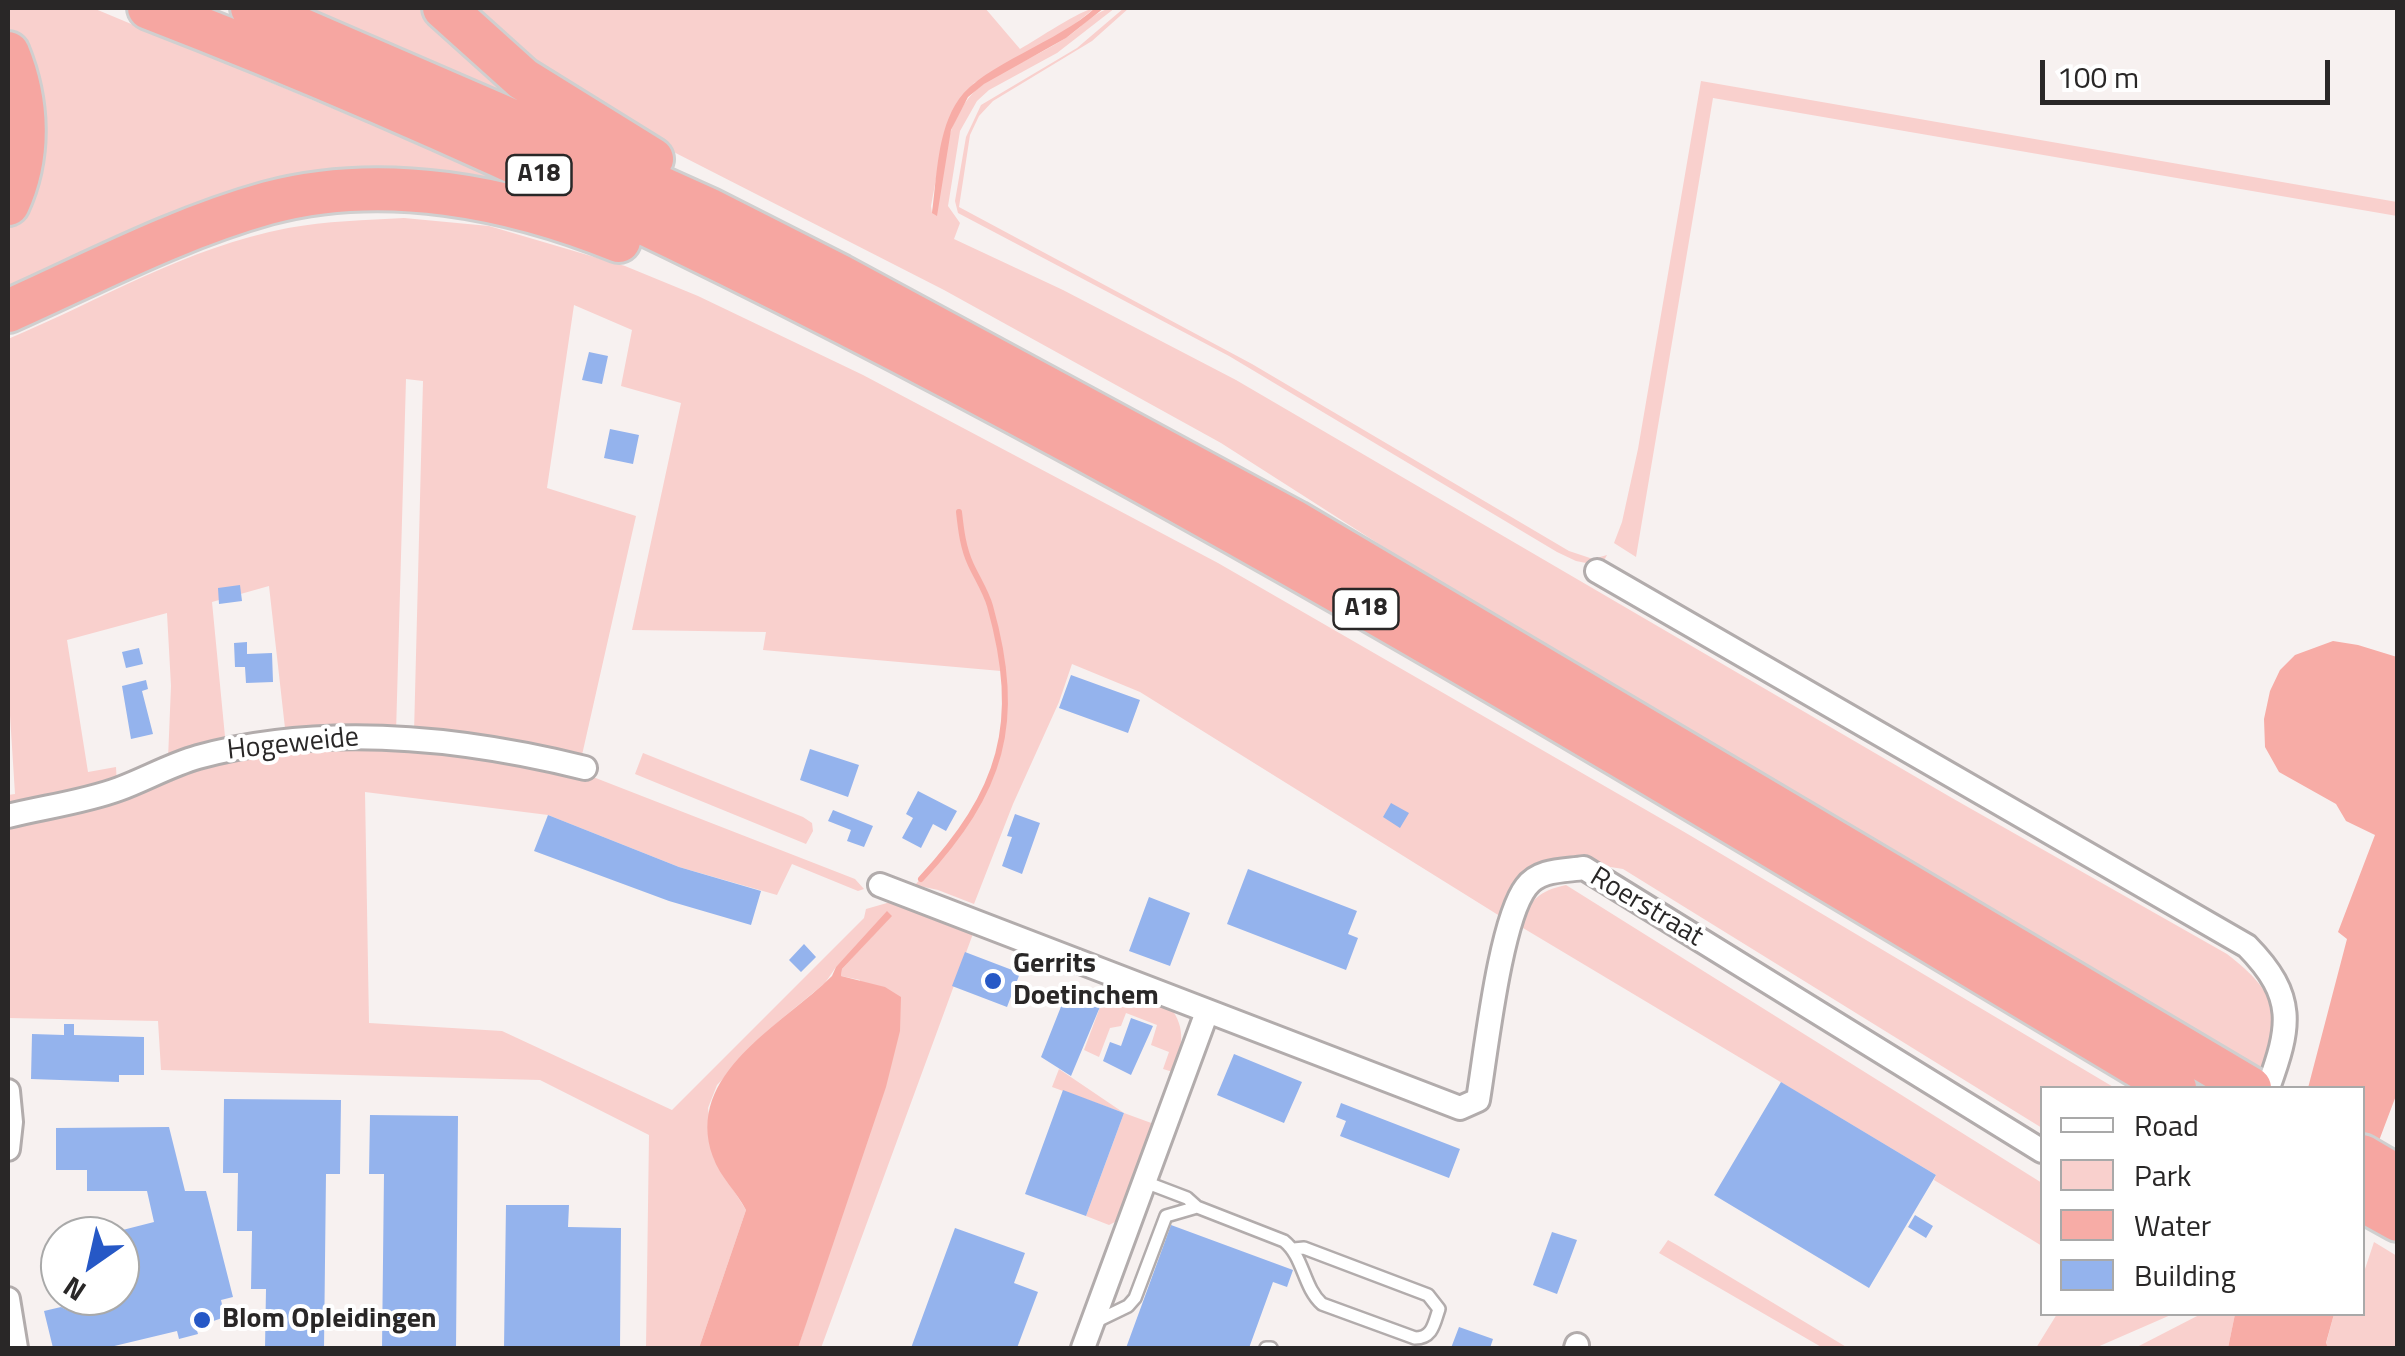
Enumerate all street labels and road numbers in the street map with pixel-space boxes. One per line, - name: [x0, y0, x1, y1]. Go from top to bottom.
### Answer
- road number: A18: [506, 155, 572, 195]
- road number: A18: [1334, 589, 1398, 629]
- street label: Hogeweide: [225, 721, 361, 769]
- street label: Roerstraat: [1583, 861, 1709, 955]

